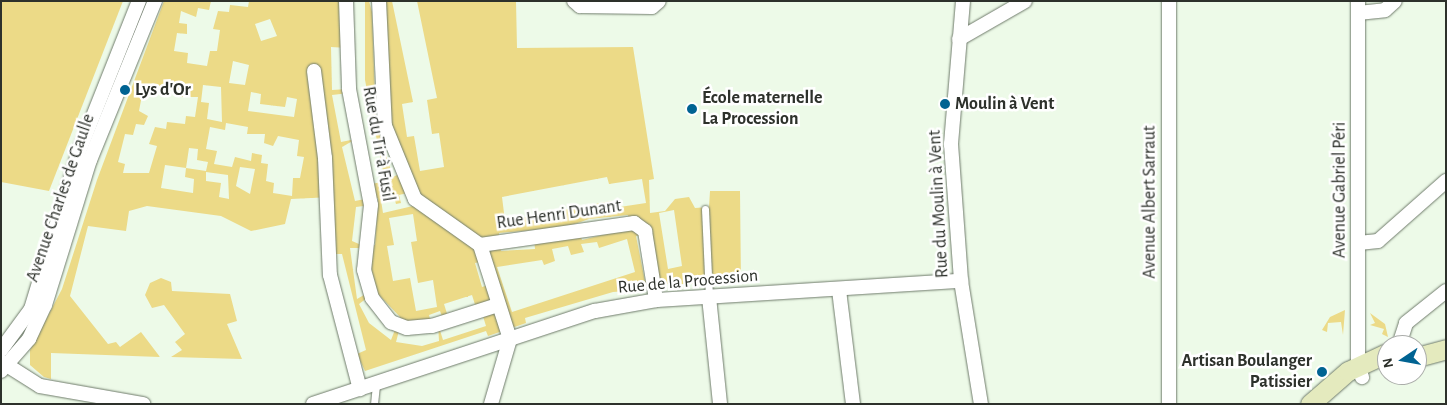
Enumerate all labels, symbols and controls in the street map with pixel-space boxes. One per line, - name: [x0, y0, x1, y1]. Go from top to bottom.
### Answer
- place label: Lys d'Or: [135, 79, 191, 101]
- marker: Lys d'Or: [119, 84, 131, 96]
- street label: Rue du Tir à Fusil: [357, 85, 399, 203]
- place label: École maternelle La Procession: [702, 88, 822, 130]
- place label: Moulin à Vent: [955, 93, 1054, 115]
- marker: Moulin à Vent: [939, 98, 951, 110]
- marker: École maternelle La Procession: [686, 103, 698, 115]
- street label: Avenue Charles de Gaulle: [22, 111, 100, 285]
- street label: Avenue Gabriel Péri: [1329, 122, 1351, 258]
- street label: Avenue Albert Sarraut: [1139, 125, 1161, 279]
- street label: Rue du Moulin à Vent: [924, 129, 954, 279]
- street label: Rue Henri Dunant: [495, 196, 623, 234]
- street label: Rue de la Procession: [617, 265, 759, 299]
- north arrow: [1377, 335, 1427, 385]
- place label: Artisan Boulanger Patissier: [1181, 351, 1312, 394]
- text: N: [1380, 357, 1396, 369]
- marker: Artisan Boulanger Patissier: [1316, 366, 1328, 378]

